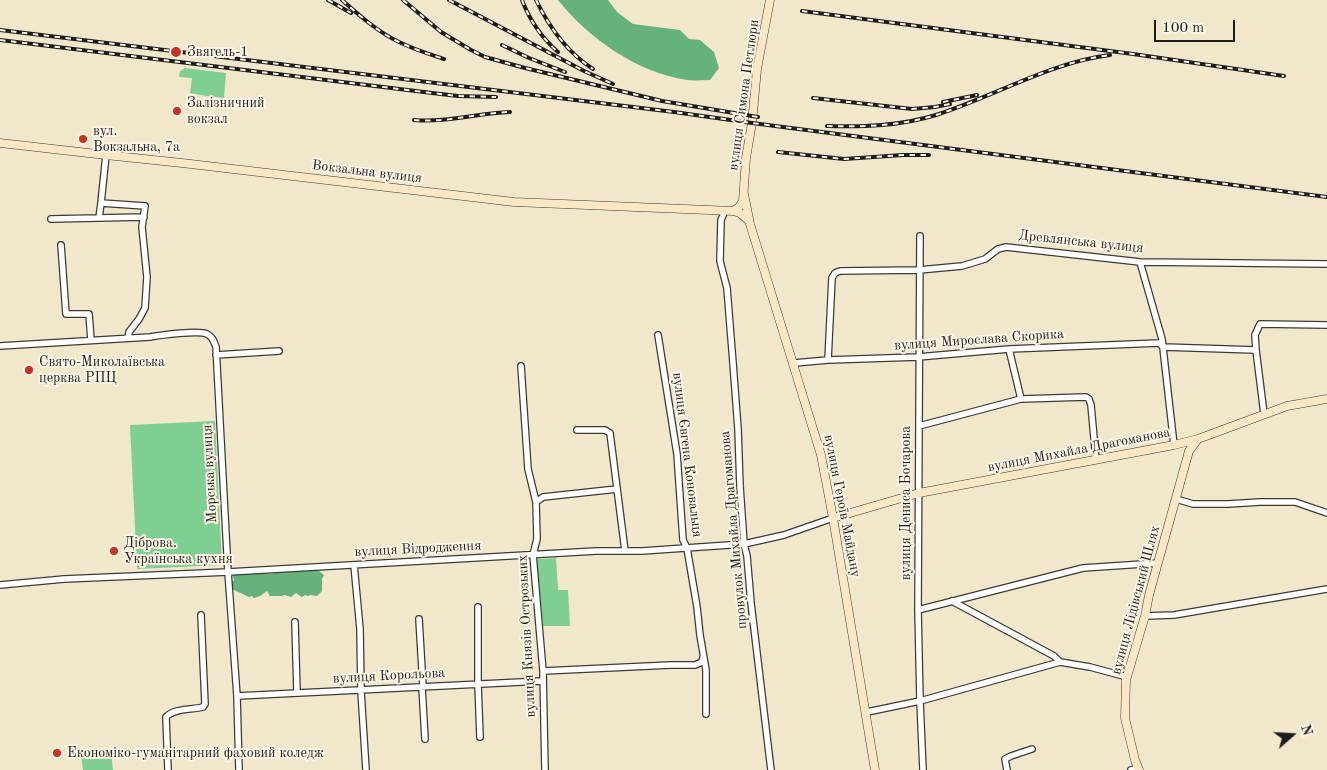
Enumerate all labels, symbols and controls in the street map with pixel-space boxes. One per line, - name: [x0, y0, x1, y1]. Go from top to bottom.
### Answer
- scale bar: [1157, 10, 1238, 42]
- street label: вулиця Симона Петлюри: [725, 18, 763, 172]
- text: 100 m: [1162, 21, 1204, 36]
- place label: Звягель-1: [187, 44, 248, 60]
- marker: Звягель-1: [169, 45, 183, 59]
- place label: Залізничний вокзал: [187, 95, 265, 128]
- marker: Залізничний вокзал: [171, 105, 183, 117]
- place label: вул. Вокзальна, 7а: [93, 123, 180, 156]
- marker: вул. Вокзальна, 7а: [77, 133, 89, 145]
- street label: Вокзальна вулиця: [311, 157, 423, 187]
- street label: Древлянська вулиця: [1018, 227, 1144, 257]
- street label: вулиця Мирослава Скорика: [894, 326, 1064, 354]
- place label: Свято-Миколаївська церква РПЦ: [39, 354, 165, 387]
- marker: Свято-Миколаївська церква РПЦ: [23, 364, 35, 376]
- street label: вулиця Євгена Коновальця: [669, 372, 705, 538]
- street label: Морська вулиця: [199, 424, 221, 524]
- street label: вулиця Михайла Драгоманова: [986, 424, 1172, 476]
- street label: вулиця Дениса Бочарова: [898, 426, 914, 580]
- street label: провулок Михайла Драгоманова: [717, 430, 751, 630]
- street label: вулиця Героїв Майдану: [820, 433, 864, 579]
- street label: вулиця Лідівський Шлях: [1108, 524, 1164, 676]
- place label: Діброва. Українська кухня: [124, 535, 233, 568]
- street label: вулиця Відродження: [354, 537, 482, 561]
- marker: Діброва. Українська кухня: [108, 545, 120, 557]
- street label: вулиця Князів Острозьких: [514, 554, 540, 718]
- street label: вулиця Корольова: [332, 665, 446, 687]
- north arrow: [1267, 710, 1317, 760]
- text: N: [1298, 723, 1315, 737]
- place label: Економіко-гуманітарний фаховий коледж: [67, 745, 324, 761]
- marker: Економіко-гуманітарний фаховий коледж: [51, 747, 63, 759]

